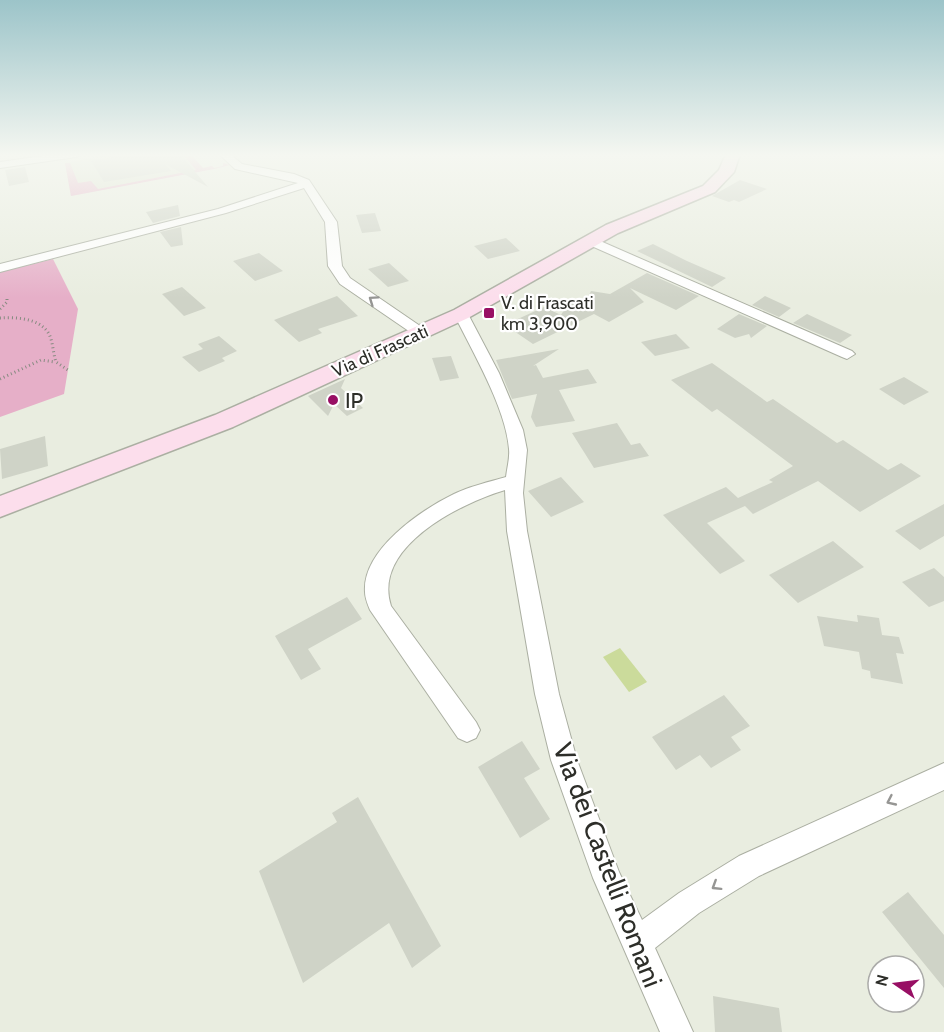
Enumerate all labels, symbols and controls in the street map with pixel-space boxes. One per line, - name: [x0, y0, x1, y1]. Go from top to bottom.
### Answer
- place label: V. di Frascati km 3,900: [501, 292, 594, 335]
- one-way arrow: [368, 296, 379, 307]
- marker: V. di Frascati km 3,900: [482, 306, 496, 320]
- street label: Via di Frascati: [329, 320, 431, 382]
- place label: IP: [345, 387, 364, 414]
- marker: IP: [326, 393, 340, 407]
- street label: Via dei Castelli Romani: [546, 738, 670, 992]
- one-way arrow: [887, 793, 898, 805]
- one-way arrow: [712, 878, 722, 890]
- north arrow: [866, 954, 926, 1014]
- text: N: [871, 973, 893, 988]

